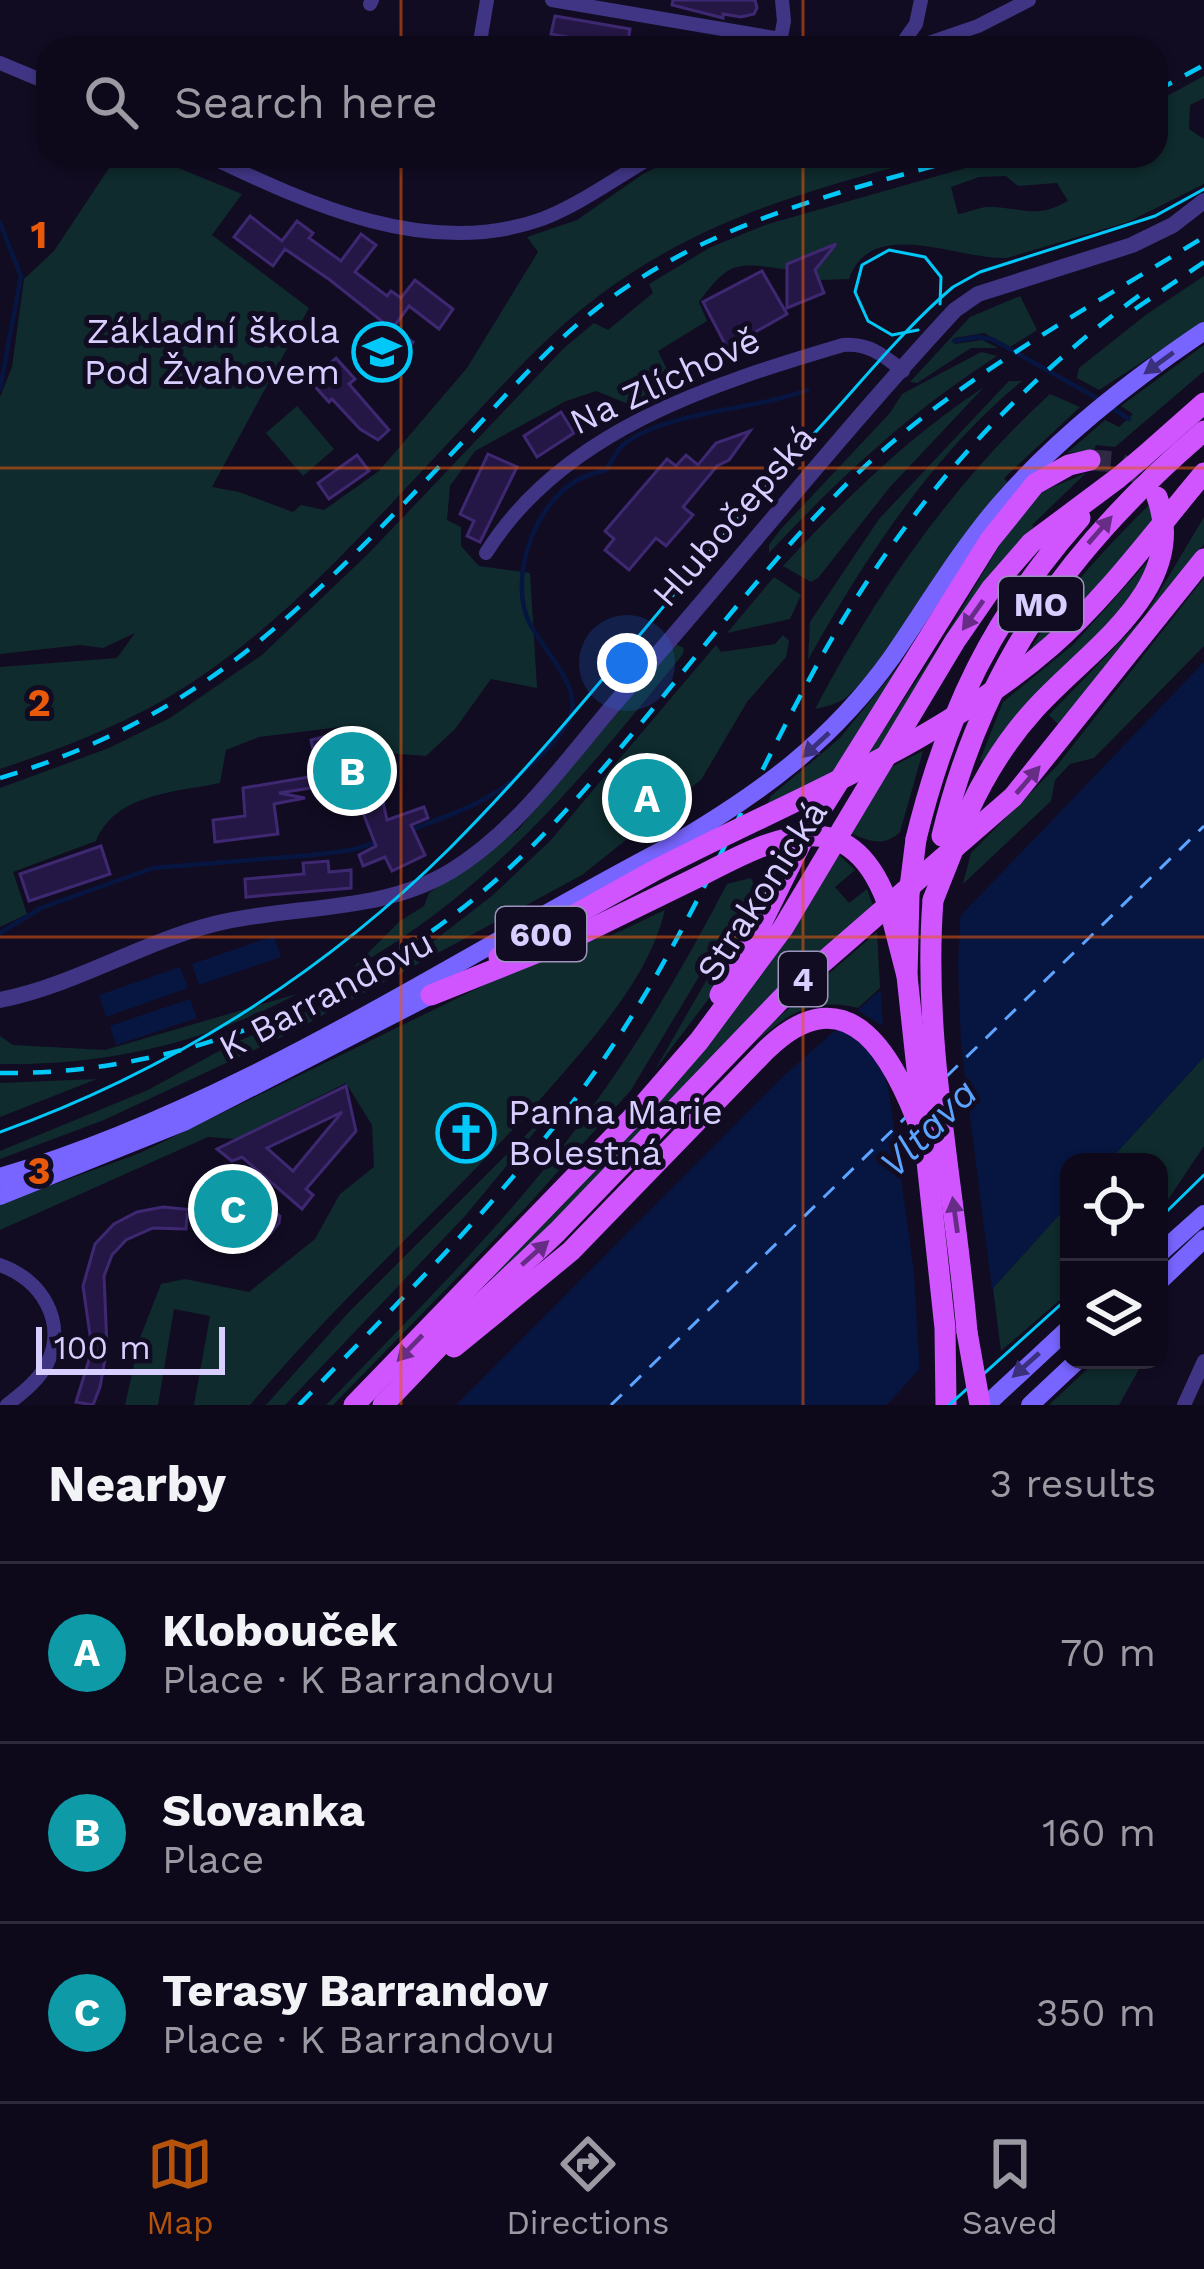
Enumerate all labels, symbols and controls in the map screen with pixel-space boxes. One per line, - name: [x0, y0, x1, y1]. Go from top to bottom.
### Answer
- search box: [36, 36, 1168, 168]
- icon: search: [78, 69, 144, 135]
- text: Search here: [174, 76, 438, 129]
- text: 1: [31, 212, 47, 257]
- place label: Základní škola Pod Žvahovem: [84, 310, 340, 393]
- street label: Na Zlíchově: [563, 319, 767, 443]
- school or university icon: Základní škola Pod Žvahovem: [351, 321, 413, 383]
- one-way arrow: [1142, 351, 1175, 374]
- street label: Hlubočepská: [644, 417, 824, 615]
- one-way arrow: [1087, 515, 1113, 545]
- road number: MO: [999, 577, 1083, 631]
- one-way arrow: [962, 599, 985, 631]
- your location: [597, 633, 657, 693]
- text: 2: [27, 680, 51, 725]
- pin: B: [313, 726, 391, 816]
- one-way arrow: [801, 731, 830, 759]
- pin: A: [608, 753, 686, 843]
- one-way arrow: [1014, 766, 1041, 795]
- street label: Strakonická: [688, 793, 836, 989]
- road number: 600: [496, 907, 586, 961]
- street label: K Barrandovu: [212, 921, 440, 1069]
- road number: 4: [779, 952, 827, 1006]
- water label: Vltava: [870, 1070, 986, 1186]
- place label: Panna Marie Bolestná: [508, 1091, 723, 1174]
- church icon: Panna Marie Bolestná: [435, 1102, 497, 1164]
- text: 3: [27, 1148, 51, 1193]
- map controls: [1060, 1153, 1168, 1369]
- button: locate: [1060, 1153, 1168, 1261]
- pin: C: [194, 1164, 272, 1254]
- one-way arrow: [945, 1196, 964, 1234]
- one-way arrow: [520, 1240, 549, 1267]
- button: layers: [1060, 1261, 1168, 1369]
- scale bar: [36, 1321, 225, 1374]
- text: 100 m: [54, 1328, 151, 1367]
- one-way arrow: [396, 1333, 424, 1362]
- one-way arrow: [1012, 1351, 1041, 1378]
- text: Nearby: [48, 1454, 226, 1513]
- text: 3 results: [990, 1461, 1156, 1506]
- text: Klobouček: [162, 1604, 397, 1657]
- text: A: [74, 1630, 100, 1675]
- text: 70 m: [1060, 1630, 1156, 1675]
- text: Place · K Barrandovu: [162, 1657, 555, 1702]
- text: Slovanka: [162, 1784, 365, 1837]
- text: B: [74, 1810, 100, 1855]
- text: 160 m: [1042, 1810, 1156, 1855]
- text: Place: [162, 1837, 264, 1882]
- text: Terasy Barrandov: [162, 1964, 548, 2017]
- text: C: [74, 1990, 100, 2035]
- text: 350 m: [1036, 1990, 1156, 2035]
- text: Place · K Barrandovu: [162, 2017, 555, 2062]
- tab: Map: [146, 2131, 214, 2242]
- tab: Directions: [506, 2131, 669, 2242]
- tab: Saved: [962, 2131, 1058, 2242]

